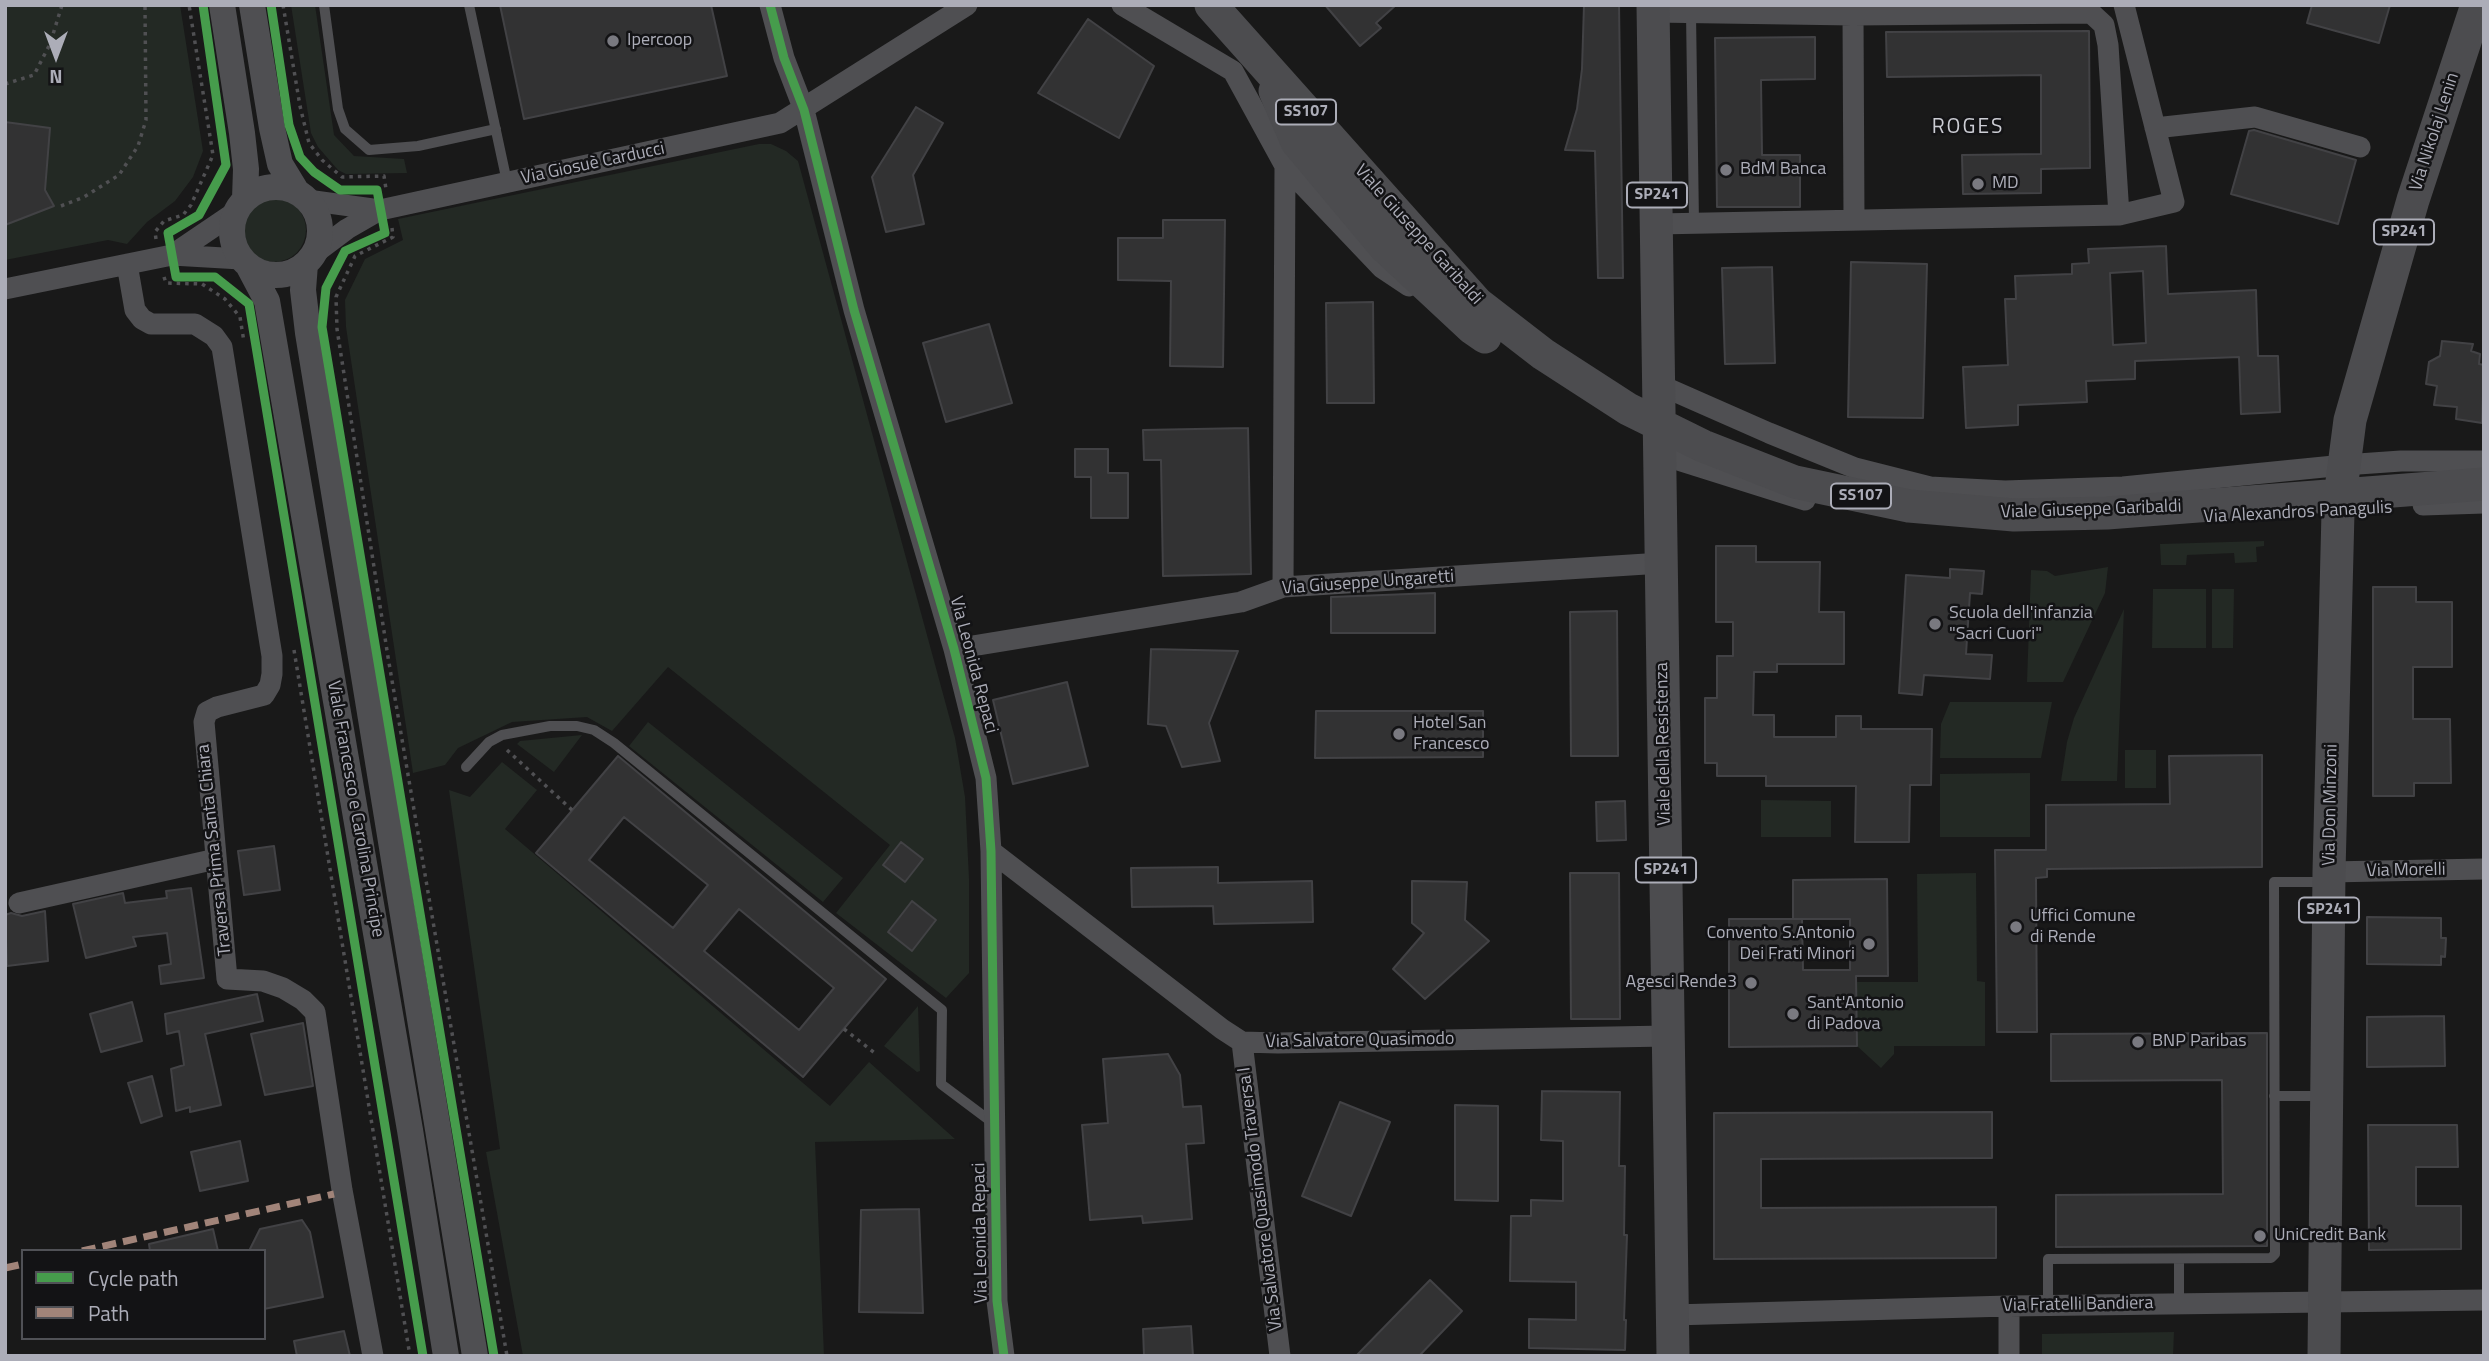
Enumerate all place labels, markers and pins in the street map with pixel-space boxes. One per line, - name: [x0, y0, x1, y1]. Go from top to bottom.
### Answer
- place label: Ipercoop: [627, 30, 692, 52]
- marker: Ipercoop: [605, 33, 621, 49]
- place label: BdM Banca: [1740, 159, 1826, 181]
- marker: BdM Banca: [1718, 162, 1734, 178]
- place label: MD: [1992, 173, 2019, 195]
- marker: MD: [1970, 176, 1986, 192]
- place label: Scuola dell'infanzia "Sacri Cuori": [1949, 603, 2093, 646]
- marker: Scuola dell'infanzia "Sacri Cuori": [1927, 616, 1943, 632]
- place label: Hotel San Francesco: [1413, 713, 1489, 756]
- marker: Hotel San Francesco: [1391, 726, 1407, 742]
- place label: Uffici Comune di Rende: [2030, 906, 2136, 948]
- marker: Uffici Comune di Rende: [2008, 919, 2024, 935]
- place label: Convento S.Antonio Dei Frati Minori: [1706, 923, 1855, 965]
- marker: Convento S.Antonio Dei Frati Minori: [1861, 936, 1877, 952]
- place label: Agesci Rende3: [1626, 972, 1737, 994]
- marker: Agesci Rende3: [1743, 975, 1759, 991]
- place label: Sant'Antonio di Padova: [1807, 993, 1904, 1036]
- marker: Sant'Antonio di Padova: [1785, 1006, 1801, 1022]
- place label: BNP Paribas: [2152, 1031, 2247, 1053]
- marker: BNP Paribas: [2130, 1034, 2146, 1050]
- place label: UniCredit Bank: [2274, 1225, 2386, 1247]
- marker: UniCredit Bank: [2252, 1228, 2268, 1244]

